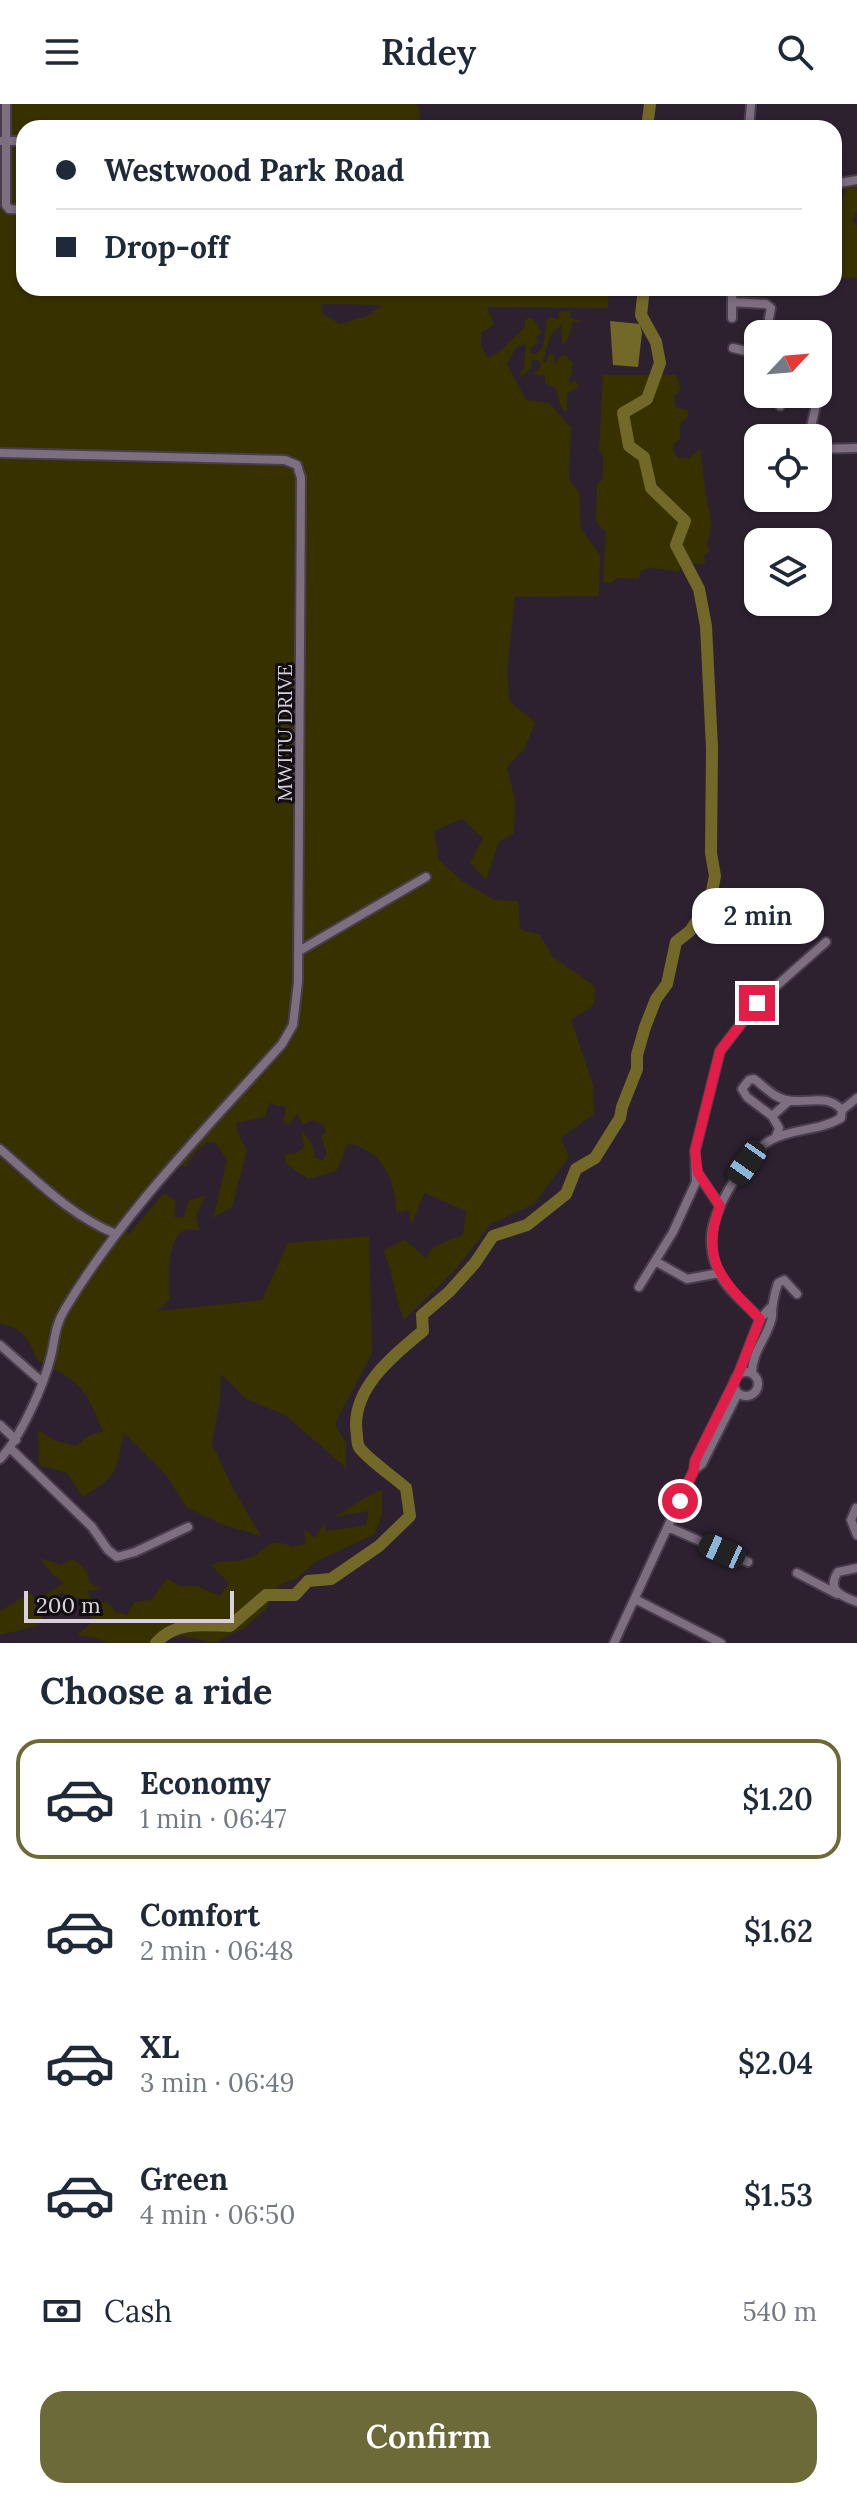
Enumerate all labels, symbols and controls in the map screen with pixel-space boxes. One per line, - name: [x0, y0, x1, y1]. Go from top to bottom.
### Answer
- text: Ridey: [381, 29, 476, 75]
- icon: menu: [40, 30, 84, 74]
- icon: search: [773, 30, 817, 74]
- text: Westwood Park Road: [104, 151, 404, 189]
- text: Drop-off: [104, 228, 229, 266]
- north arrow: [744, 320, 832, 408]
- map controls: [744, 320, 832, 616]
- button: locate: [744, 424, 832, 512]
- button: layers: [744, 528, 832, 616]
- street label: MWITU DRIVE: [272, 664, 297, 802]
- callout: 2 min: [691, 887, 823, 943]
- text: 2 min: [724, 899, 792, 932]
- route end: [739, 985, 775, 1021]
- car: [723, 1136, 771, 1190]
- route start: [662, 1483, 698, 1519]
- car: [695, 1530, 749, 1572]
- scale bar: [24, 1587, 234, 1623]
- text: 200 m: [36, 1591, 101, 1619]
- text: Choose a ride: [40, 1668, 272, 1714]
- icon: car: [44, 1763, 116, 1835]
- text: Economy: [140, 1764, 271, 1802]
- text: $1.20: [742, 1780, 813, 1818]
- text: 1 min · 06:47: [140, 1802, 287, 1835]
- icon: car: [44, 1895, 116, 1967]
- text: Comfort: [140, 1896, 260, 1934]
- text: $1.62: [744, 1912, 813, 1950]
- text: 2 min · 06:48: [140, 1934, 294, 1967]
- icon: car: [44, 2027, 116, 2099]
- text: XL: [140, 2028, 179, 2066]
- text: $2.04: [738, 2044, 813, 2082]
- text: 3 min · 06:49: [140, 2066, 295, 2099]
- icon: car: [44, 2159, 116, 2231]
- text: Green: [140, 2160, 228, 2198]
- text: $1.53: [744, 2176, 813, 2214]
- text: 4 min · 06:50: [140, 2198, 295, 2231]
- icon: cash: [40, 2289, 84, 2333]
- text: Cash: [104, 2292, 172, 2330]
- text: 540 m: [743, 2295, 817, 2328]
- button: Confirm: [40, 2391, 817, 2483]

